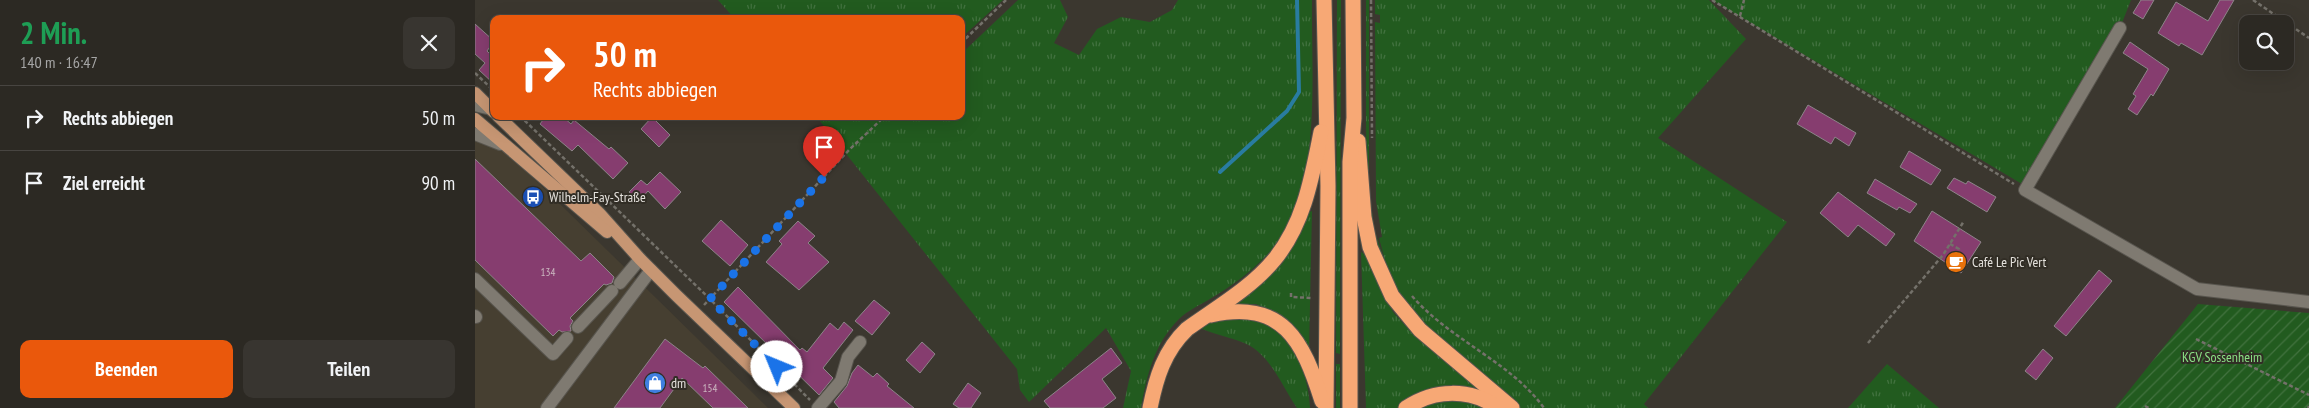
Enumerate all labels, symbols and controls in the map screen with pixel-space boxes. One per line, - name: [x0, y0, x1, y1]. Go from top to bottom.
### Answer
- text: 2 Min.: [20, 13, 87, 52]
- map controls: [2239, 15, 2294, 70]
- button: search: [2239, 15, 2294, 70]
- button: close: [403, 17, 455, 69]
- text: 50 m: [593, 31, 657, 77]
- icon: right: [510, 35, 575, 100]
- text: 140 m · 16:47: [20, 52, 98, 72]
- text: Rechts abbiegen: [593, 75, 717, 103]
- icon: right: [20, 104, 48, 132]
- text: Rechts abbiegen: [63, 106, 173, 130]
- text: 50 m: [422, 106, 455, 130]
- pin: [803, 126, 845, 177]
- icon: arrive: [810, 133, 838, 161]
- icon: arrive: [20, 169, 48, 197]
- text: Ziel erreicht: [63, 171, 145, 195]
- text: 90 m: [422, 171, 455, 195]
- bus stop icon: Wilhelm-Fay-Straße: [521, 185, 545, 209]
- place label: Wilhelm-Fay-Straße: [549, 188, 646, 206]
- cafe icon: Café Le Pic Vert: [1944, 250, 1968, 274]
- place label: Café Le Pic Vert: [1972, 253, 2046, 271]
- house number: 134: [541, 265, 555, 279]
- button: Beenden: [20, 340, 233, 398]
- button: Teilen: [243, 340, 455, 398]
- position arrow: [750, 340, 802, 392]
- park label: KGV Sossenheim: [2182, 348, 2262, 366]
- shop icon: dm: [643, 371, 667, 395]
- place label: dm: [671, 374, 686, 392]
- house number: 154: [703, 381, 717, 395]

